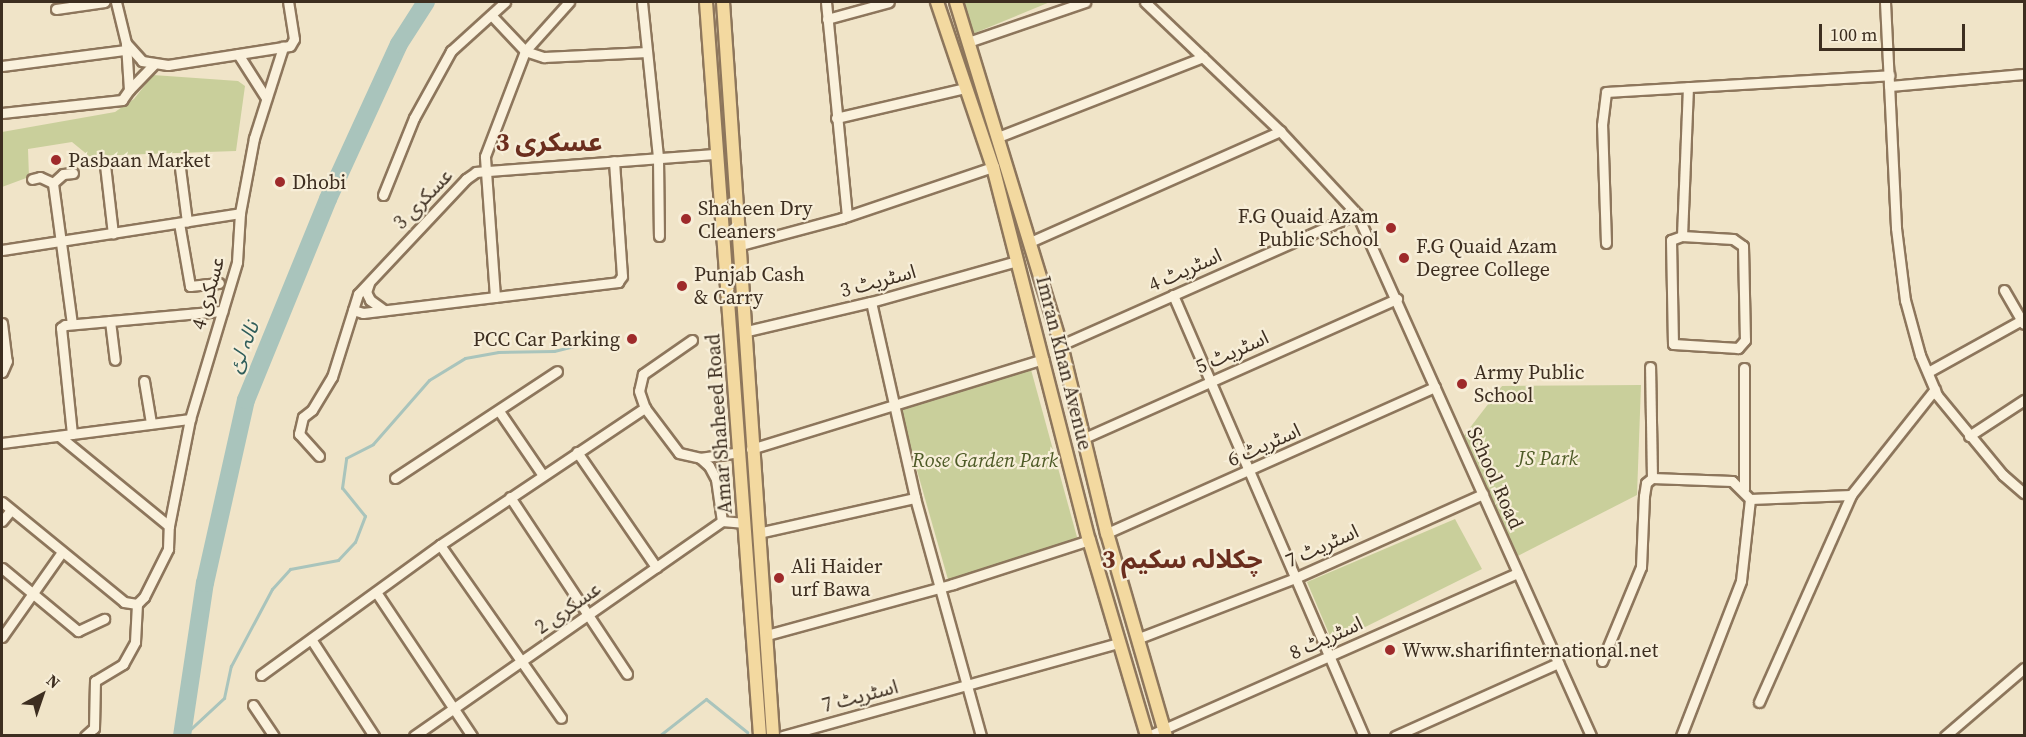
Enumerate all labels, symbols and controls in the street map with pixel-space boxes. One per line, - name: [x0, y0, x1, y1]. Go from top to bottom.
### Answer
- scale bar: [1822, 12, 1968, 50]
- text: 100 m: [1830, 22, 1877, 47]
- district label: عسکری 3: [496, 127, 602, 159]
- place label: Pasbaan Market: [68, 148, 210, 172]
- marker: Pasbaan Market: [49, 153, 63, 167]
- street label: عسکری 3: [388, 164, 458, 234]
- place label: Dhobi: [292, 170, 346, 194]
- marker: Dhobi: [273, 175, 287, 189]
- place label: Shaheen Dry Cleaners: [698, 196, 813, 243]
- place label: F.G Quaid Azam Public School: [1238, 204, 1379, 251]
- marker: Shaheen Dry Cleaners: [679, 212, 693, 226]
- marker: F.G Quaid Azam Public School: [1384, 221, 1398, 235]
- place label: F.G Quaid Azam Degree College: [1416, 234, 1557, 281]
- street label: اسٹریٹ 4: [1145, 243, 1225, 297]
- marker: F.G Quaid Azam Degree College: [1397, 251, 1411, 265]
- street label: عسکری 4: [186, 254, 230, 332]
- street label: اسٹریٹ 3: [837, 259, 919, 303]
- place label: Punjab Cash & Carry: [694, 262, 805, 309]
- street label: Imran Khan Avenue: [1031, 274, 1097, 452]
- marker: Punjab Cash & Carry: [675, 279, 689, 293]
- water label: نالہ لئ: [221, 318, 265, 376]
- street label: اسٹریٹ 5: [1192, 325, 1272, 379]
- place label: PCC Car Parking: [473, 327, 620, 351]
- marker: PCC Car Parking: [625, 332, 639, 346]
- street label: Amar Shaheed Road: [701, 333, 737, 515]
- place label: Army Public School: [1474, 360, 1585, 407]
- marker: Army Public School: [1455, 377, 1469, 391]
- street label: اسٹریٹ 6: [1224, 418, 1304, 472]
- street label: School Road: [1462, 423, 1528, 533]
- park label: JS Park: [1518, 446, 1578, 470]
- park label: Rose Garden Park: [912, 448, 1058, 472]
- street label: اسٹریٹ 7: [1282, 519, 1362, 573]
- district label: چکلالہ سکیم 3: [1101, 544, 1263, 576]
- place label: Ali Haider urf Bawa: [791, 554, 882, 601]
- marker: Ali Haider urf Bawa: [772, 571, 786, 585]
- street label: عسکری 2: [530, 577, 606, 639]
- street label: اسٹریٹ 8: [1286, 611, 1366, 665]
- place label: Www.sharifinternational.net: [1402, 638, 1658, 662]
- marker: Www.sharifinternational.net: [1383, 643, 1397, 657]
- north arrow: [12, 665, 72, 725]
- text: N: [42, 669, 65, 693]
- street label: اسٹریٹ 7: [819, 674, 901, 718]

